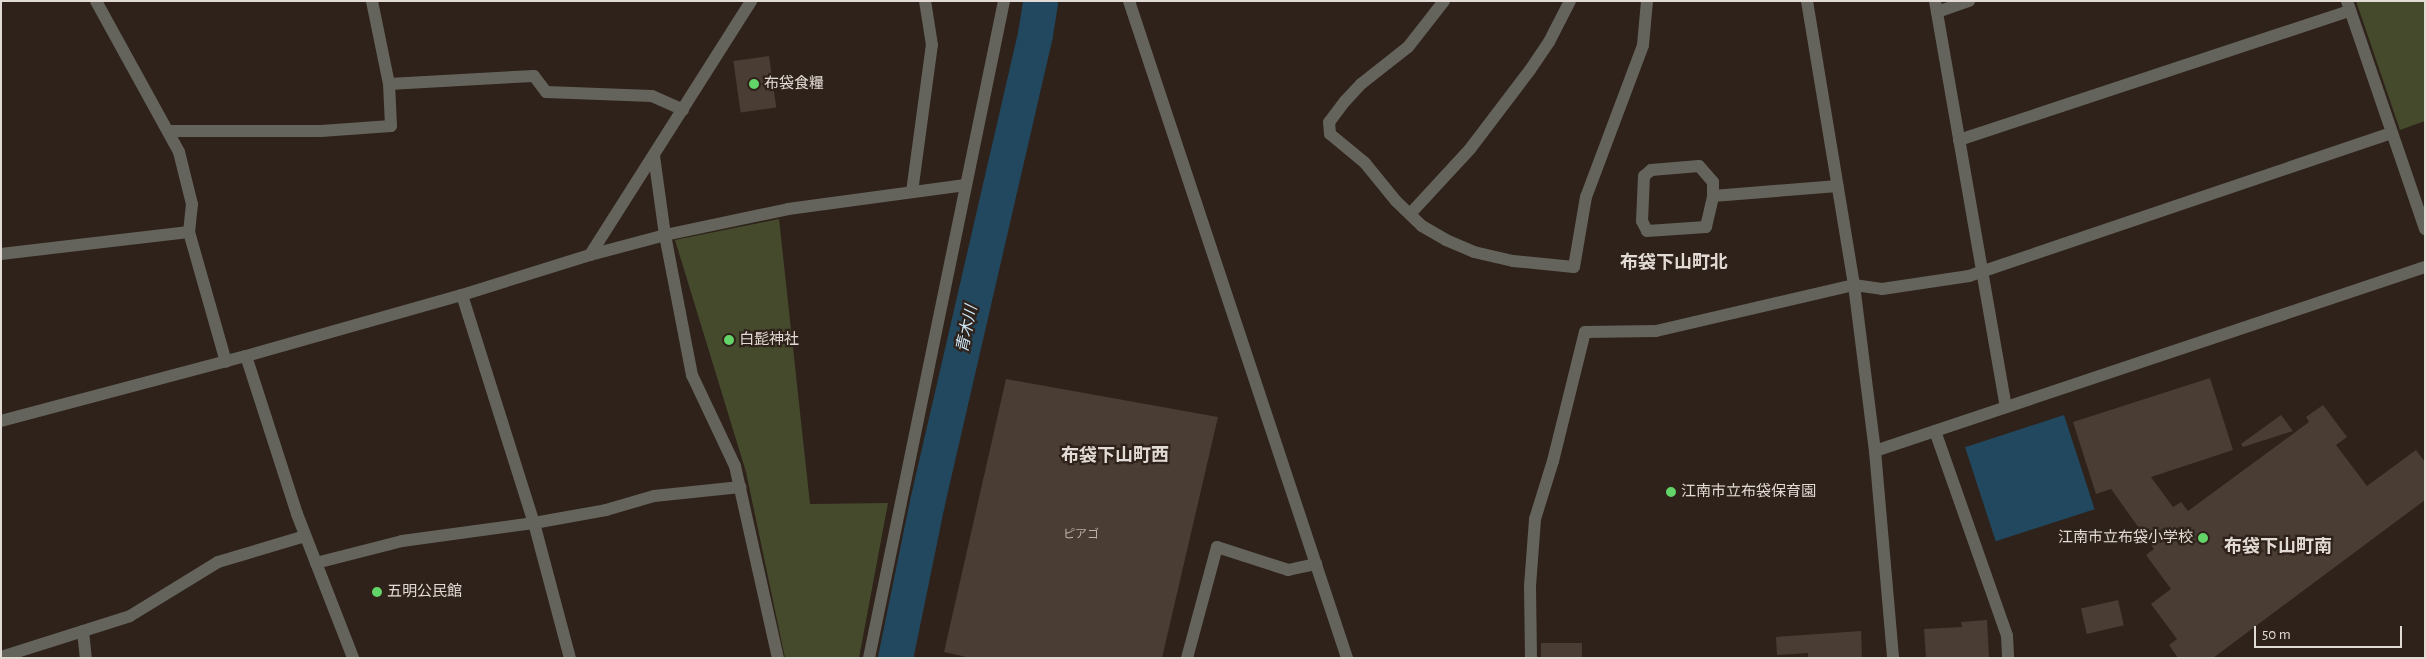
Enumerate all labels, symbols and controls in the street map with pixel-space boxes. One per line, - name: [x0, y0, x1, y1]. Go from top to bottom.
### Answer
- place label: 布袋食糧: [764, 75, 824, 93]
- marker: 布袋食糧: [748, 78, 760, 90]
- district label: 布袋下山町北: [1620, 252, 1728, 274]
- water label: 青木川: [953, 304, 981, 354]
- place label: 白髭神社: [739, 331, 799, 349]
- marker: 白髭神社: [723, 334, 735, 346]
- district label: 布袋下山町西: [1061, 445, 1169, 467]
- place label: 江南市立布袋保育園: [1681, 483, 1816, 501]
- marker: 江南市立布袋保育園: [1665, 486, 1677, 498]
- house number: ピアゴ: [1063, 528, 1099, 542]
- place label: 江南市立布袋小学校: [2058, 529, 2193, 547]
- marker: 江南市立布袋小学校: [2197, 532, 2209, 544]
- district label: 布袋下山町南: [2224, 536, 2332, 558]
- place label: 五明公民館: [387, 583, 462, 601]
- marker: 五明公民館: [371, 586, 383, 598]
- scale bar: [2256, 616, 2404, 648]
- text: 50 m: [2262, 627, 2291, 642]

